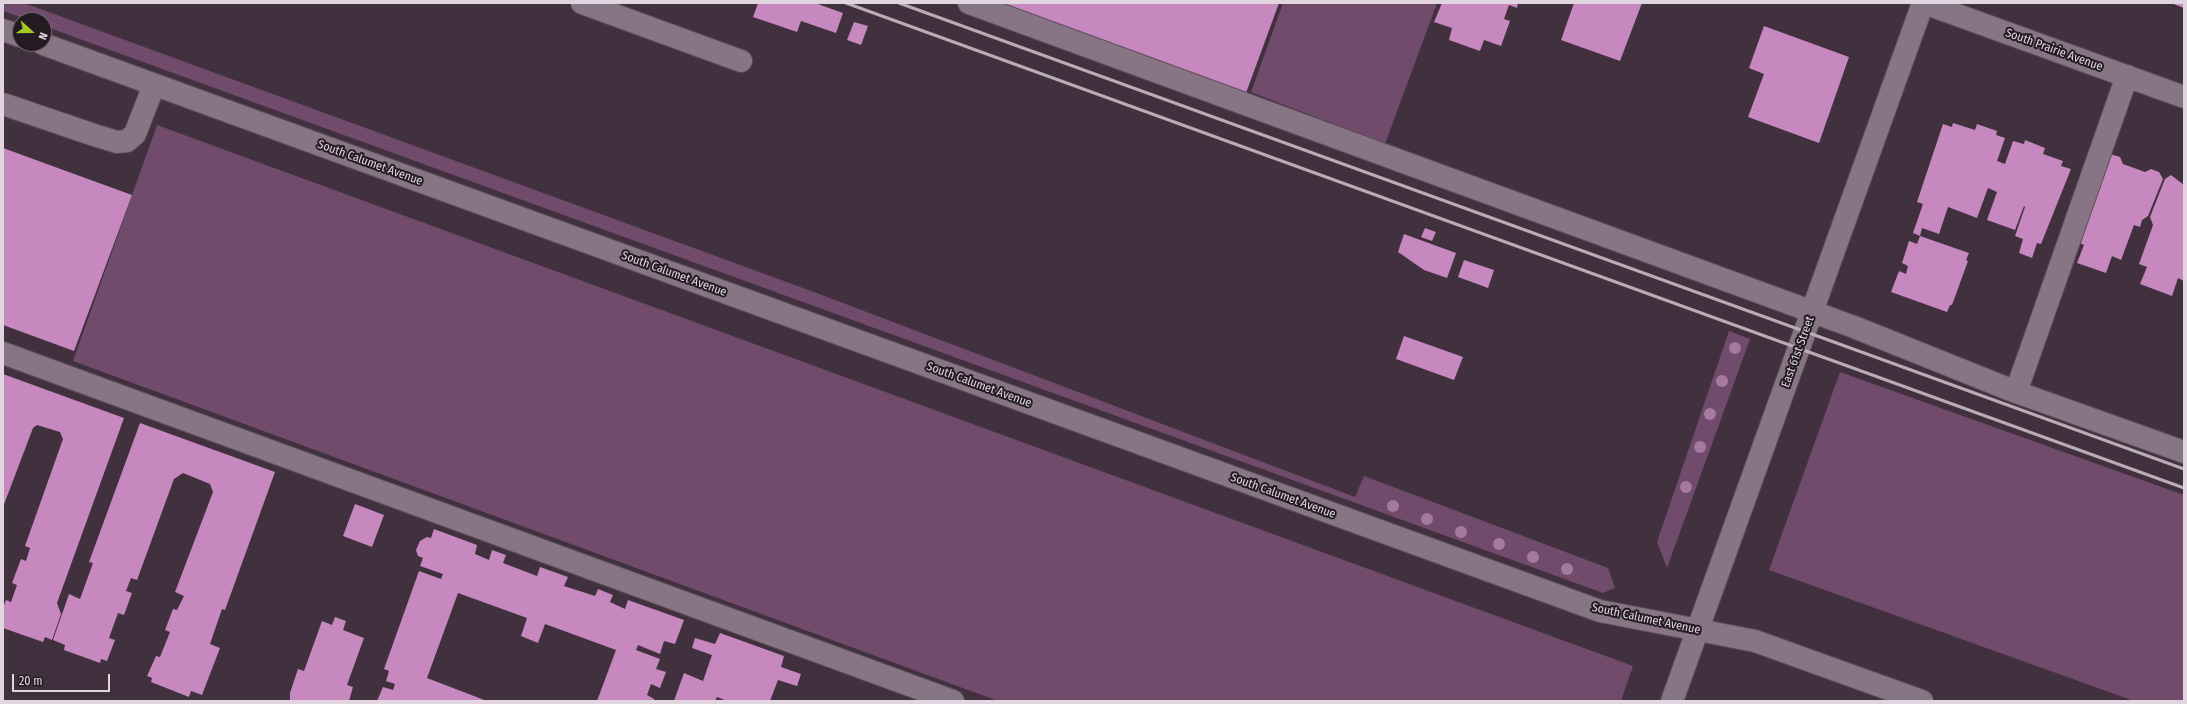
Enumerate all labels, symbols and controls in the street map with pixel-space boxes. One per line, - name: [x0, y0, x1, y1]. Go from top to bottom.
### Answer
- north arrow: [12, 12, 52, 52]
- street label: South Prairie Avenue: [2003, 26, 2105, 74]
- text: N: [35, 31, 50, 42]
- street label: South Calumet Avenue: [316, 137, 424, 189]
- street label: South Calumet Avenue: [620, 248, 728, 300]
- street label: East 61st Street: [1778, 314, 1818, 390]
- street label: South Calumet Avenue: [925, 359, 1033, 411]
- street label: South Calumet Avenue: [1229, 470, 1337, 522]
- street label: South Calumet Avenue: [1590, 600, 1702, 638]
- scale bar: [14, 666, 112, 692]
- text: 20 m: [19, 674, 43, 688]

